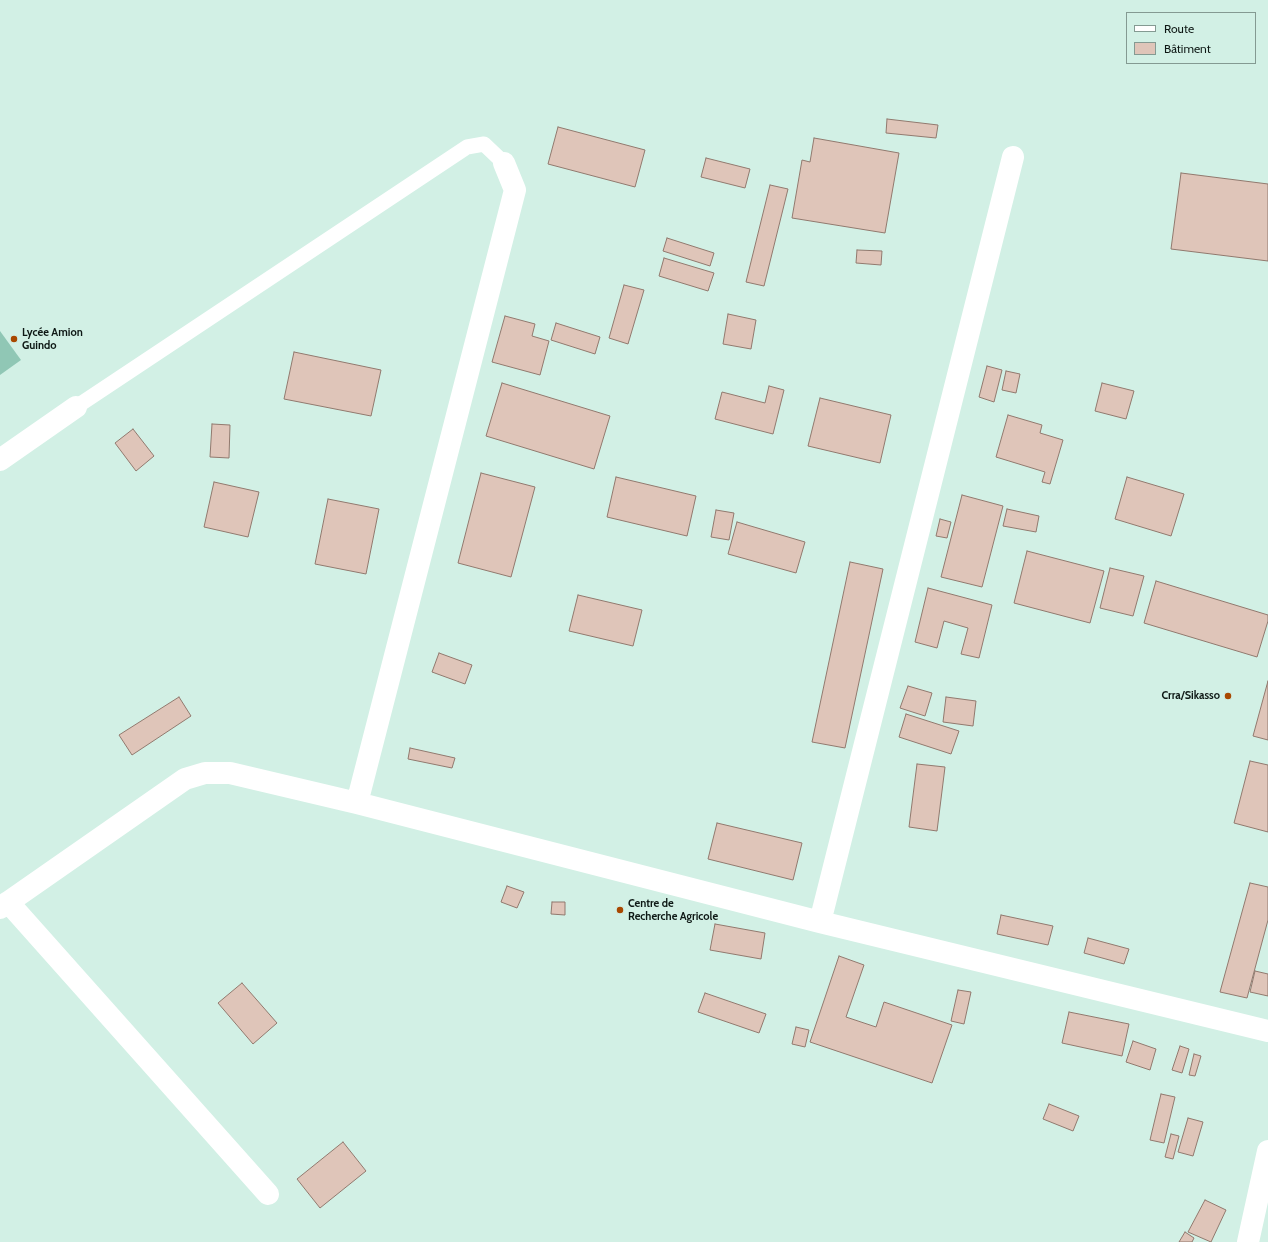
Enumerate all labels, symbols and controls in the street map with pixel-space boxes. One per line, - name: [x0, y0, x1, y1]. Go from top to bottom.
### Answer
- legend: [1126, 12, 1256, 64]
- text: Route: [1164, 21, 1194, 36]
- text: Bâtiment: [1164, 41, 1211, 56]
- place label: Lycée Amion Guindo: [22, 326, 83, 352]
- marker: Lycée Amion Guindo: [9, 334, 19, 344]
- place label: Crra/Sikasso: [1161, 689, 1220, 703]
- marker: Crra/Sikasso: [1223, 691, 1233, 701]
- place label: Centre de Recherche Agricole: [628, 897, 718, 923]
- marker: Centre de Recherche Agricole: [615, 905, 625, 915]

